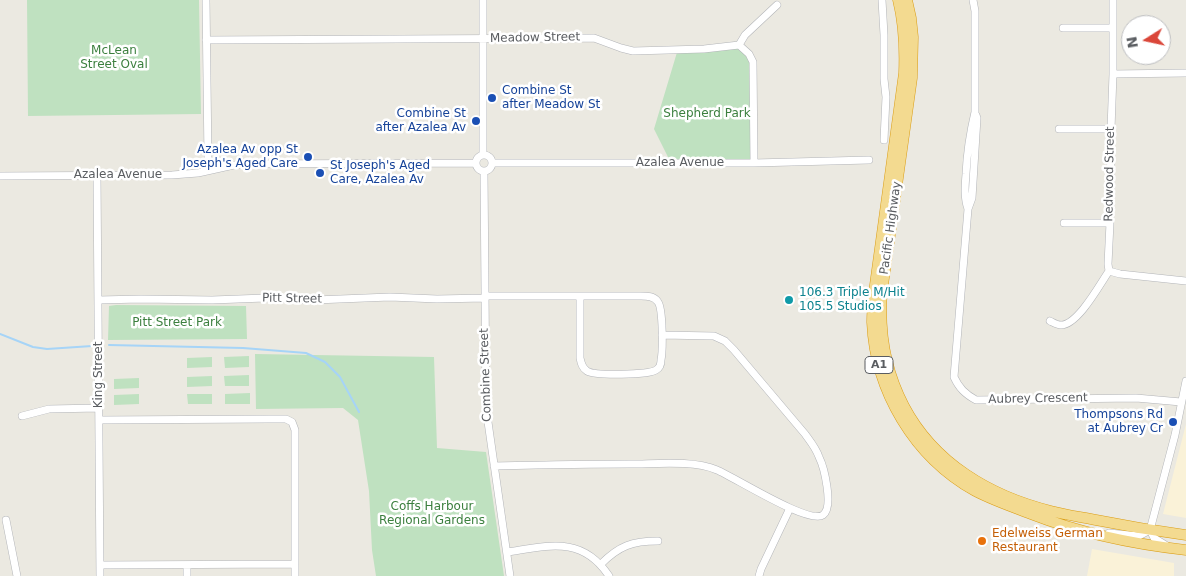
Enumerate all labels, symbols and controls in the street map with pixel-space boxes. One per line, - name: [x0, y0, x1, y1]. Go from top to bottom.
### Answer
- north arrow: [1121, 15, 1171, 65]
- street label: Meadow Street: [490, 30, 580, 46]
- text: N: [1123, 35, 1141, 50]
- park label: McLean Street Oval: [80, 44, 148, 72]
- place label: Combine St after Meadow St: [502, 84, 600, 112]
- marker: Combine St after Meadow St: [486, 92, 498, 104]
- place label: Combine St after Azalea Av: [375, 107, 466, 135]
- park label: Shepherd Park: [663, 107, 751, 121]
- marker: Combine St after Azalea Av: [470, 115, 482, 127]
- street label: Redwood Street: [1102, 126, 1118, 222]
- place label: Azalea Av opp St Joseph's Aged Care: [182, 143, 298, 171]
- marker: Azalea Av opp St Joseph's Aged Care: [302, 151, 314, 163]
- street label: Azalea Avenue: [636, 156, 724, 170]
- place label: St Joseph's Aged Care, Azalea Av: [330, 159, 430, 187]
- marker: St Joseph's Aged Care, Azalea Av: [314, 167, 326, 179]
- street label: Azalea Avenue: [74, 168, 162, 182]
- street label: Pacific Highway: [877, 181, 905, 275]
- place label: 106.3 Triple M/Hit 105.5 Studios: [799, 286, 905, 314]
- street label: Pitt Street: [262, 291, 322, 307]
- marker: 106.3 Triple M/Hit 105.5 Studios: [783, 294, 795, 306]
- park label: Pitt Street Park: [132, 316, 222, 330]
- street label: Combine Street: [477, 328, 495, 422]
- street label: King Street: [92, 342, 106, 408]
- road number: A1: [865, 356, 893, 374]
- street label: Aubrey Crescent: [988, 391, 1088, 407]
- place label: Thompsons Rd at Aubrey Cr: [1074, 408, 1163, 436]
- marker: Thompsons Rd at Aubrey Cr: [1167, 416, 1179, 428]
- park label: Coffs Harbour Regional Gardens: [379, 500, 485, 528]
- place label: Edelweiss German Restaurant: [992, 527, 1103, 555]
- marker: Edelweiss German Restaurant: [976, 535, 988, 547]

